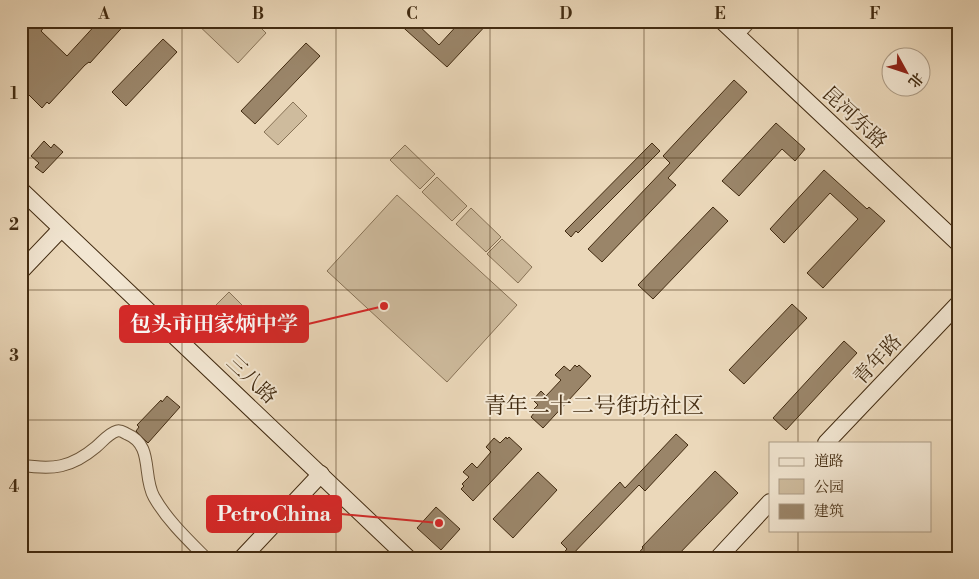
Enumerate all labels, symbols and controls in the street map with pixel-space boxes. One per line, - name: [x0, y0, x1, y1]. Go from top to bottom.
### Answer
- text: A: [97, 4, 110, 24]
- text: B: [252, 4, 264, 24]
- text: C: [406, 4, 418, 24]
- text: D: [560, 4, 573, 24]
- text: E: [714, 4, 726, 24]
- text: F: [869, 4, 881, 24]
- north arrow: [882, 48, 932, 98]
- text: 北: [904, 69, 927, 91]
- street label: 昆河东路: [816, 82, 892, 155]
- text: 1: [10, 84, 18, 104]
- text: 2: [9, 215, 19, 235]
- callout: 包头市田家炳中学: [120, 306, 308, 342]
- text: 包头市田家炳中学: [130, 312, 298, 338]
- street label: 青年路: [848, 330, 908, 390]
- text: 3: [9, 346, 19, 366]
- street label: 三八路: [221, 350, 281, 410]
- district label: 青年二十二号街坊社区: [484, 393, 704, 420]
- legend: [769, 442, 932, 532]
- text: 道路: [814, 452, 844, 471]
- text: 4: [9, 477, 20, 497]
- text: 公园: [814, 478, 844, 497]
- callout: PetroChina: [207, 496, 341, 532]
- text: PetroChina: [217, 502, 332, 528]
- text: 建筑: [814, 502, 844, 521]

